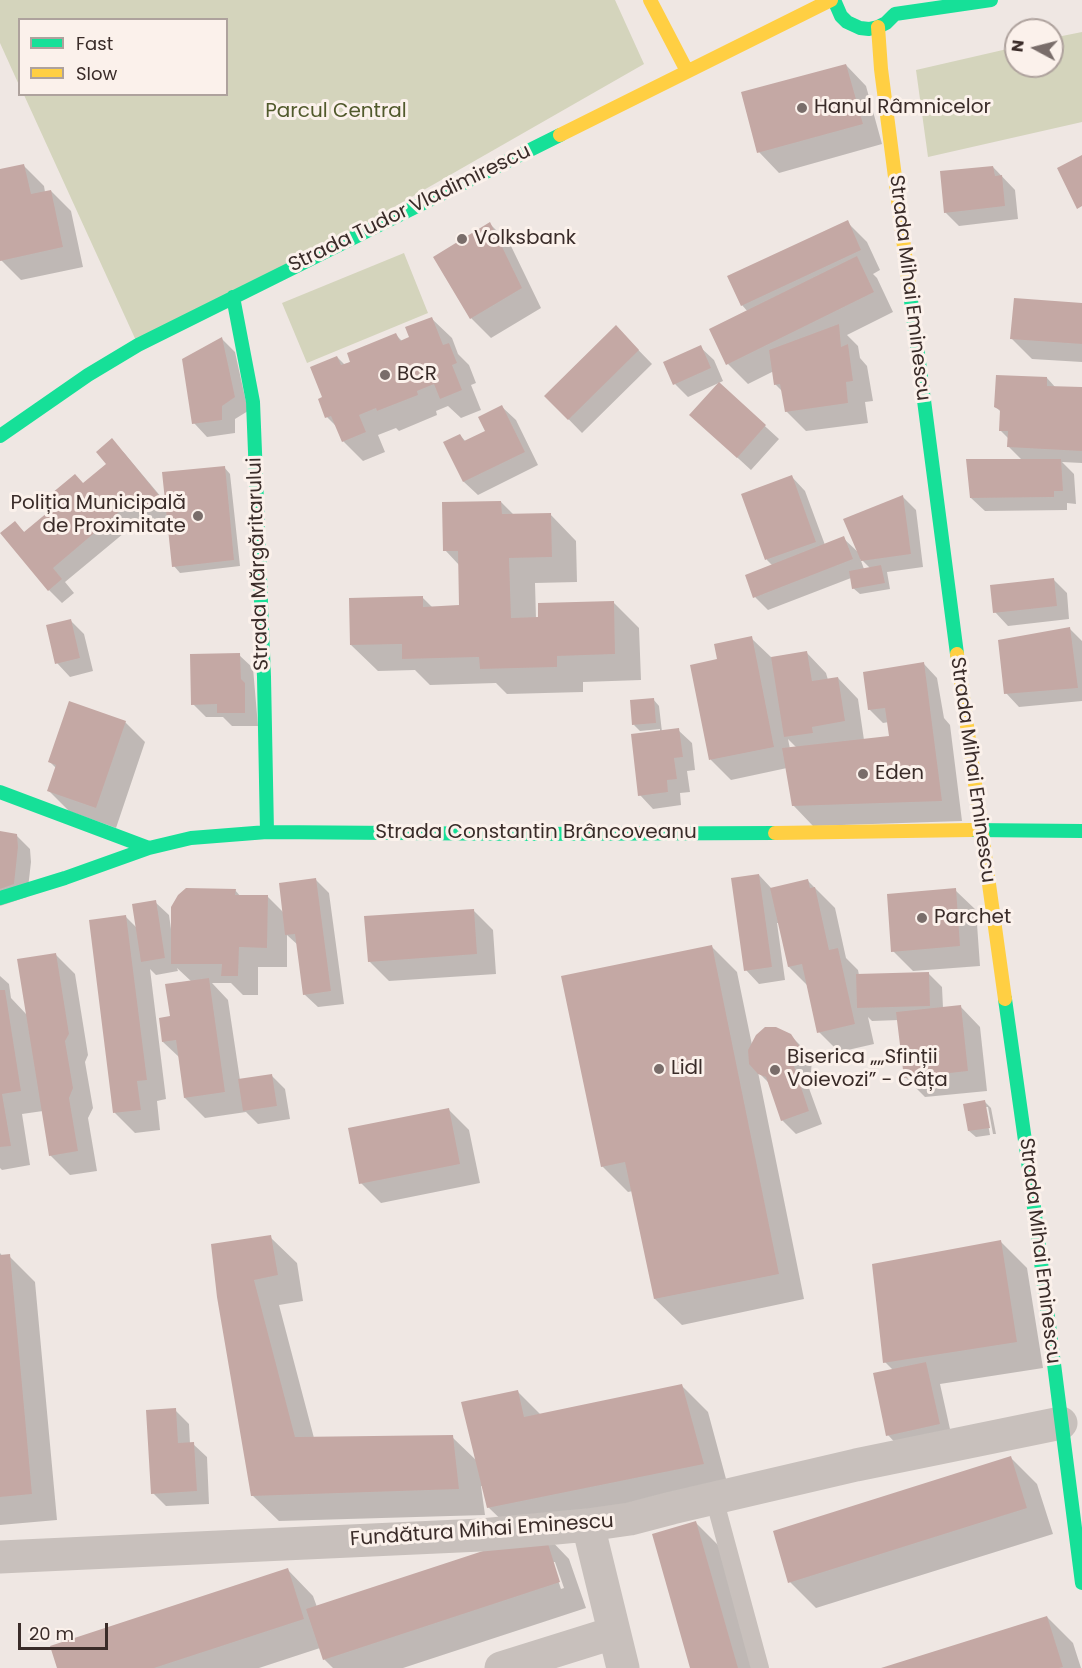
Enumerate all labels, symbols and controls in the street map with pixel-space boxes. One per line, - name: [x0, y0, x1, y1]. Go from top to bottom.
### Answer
- legend: [18, 18, 228, 96]
- north arrow: [1004, 18, 1064, 78]
- text: Fast: [76, 31, 113, 56]
- text: N: [1005, 39, 1030, 53]
- text: Slow: [76, 61, 117, 86]
- place label: Hanul Râmnicelor: [814, 96, 991, 120]
- park label: Parcul Central: [265, 100, 407, 124]
- marker: Hanul Râmnicelor: [795, 101, 809, 115]
- street label: Strada Tudor Vladimirescu: [285, 140, 535, 278]
- street label: Strada Mihai Eminescu: [883, 174, 935, 402]
- place label: Volksbank: [474, 227, 576, 251]
- marker: Volksbank: [455, 232, 469, 246]
- place label: BCR: [397, 363, 437, 387]
- marker: BCR: [378, 368, 392, 382]
- street label: Strada Mărgăritarului: [243, 457, 275, 671]
- place label: Poliția Municipală de Proximitate: [10, 492, 186, 539]
- marker: Poliția Municipală de Proximitate: [191, 509, 205, 523]
- street label: Strada Mihai Eminescu: [944, 656, 1000, 884]
- place label: Eden: [875, 762, 924, 786]
- marker: Eden: [856, 767, 870, 781]
- street label: Strada Constantin Brâncoveanu: [375, 821, 697, 845]
- place label: Parchet: [934, 906, 1011, 930]
- marker: Parchet: [915, 911, 929, 925]
- place label: Biserica „„Sfinții Voievozi” - Câța: [787, 1046, 948, 1093]
- place label: Lidl: [671, 1057, 703, 1081]
- marker: Lidl: [652, 1062, 666, 1076]
- marker: Biserica „„Sfinții Voievozi” - Câța: [768, 1063, 782, 1077]
- street label: Strada Mihai Eminescu: [1013, 1137, 1065, 1365]
- street label: Fundătura Mihai Eminescu: [349, 1510, 615, 1552]
- scale bar: [21, 1611, 111, 1649]
- text: 20 m: [29, 1621, 74, 1646]

